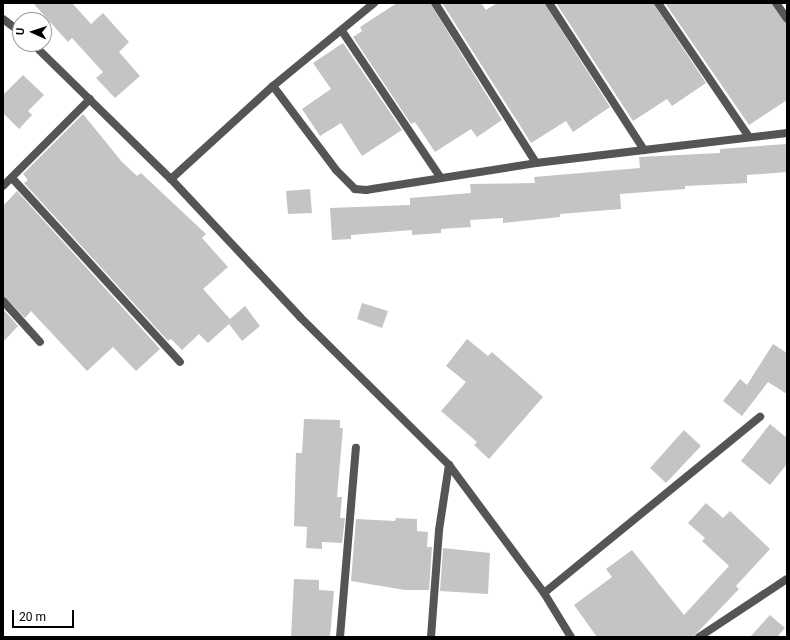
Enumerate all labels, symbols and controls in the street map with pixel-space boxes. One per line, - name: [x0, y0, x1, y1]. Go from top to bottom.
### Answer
- north arrow: [12, 12, 52, 52]
- text: U: [14, 27, 27, 35]
- scale bar: [14, 602, 76, 628]
- text: 20 m: [19, 610, 46, 624]

